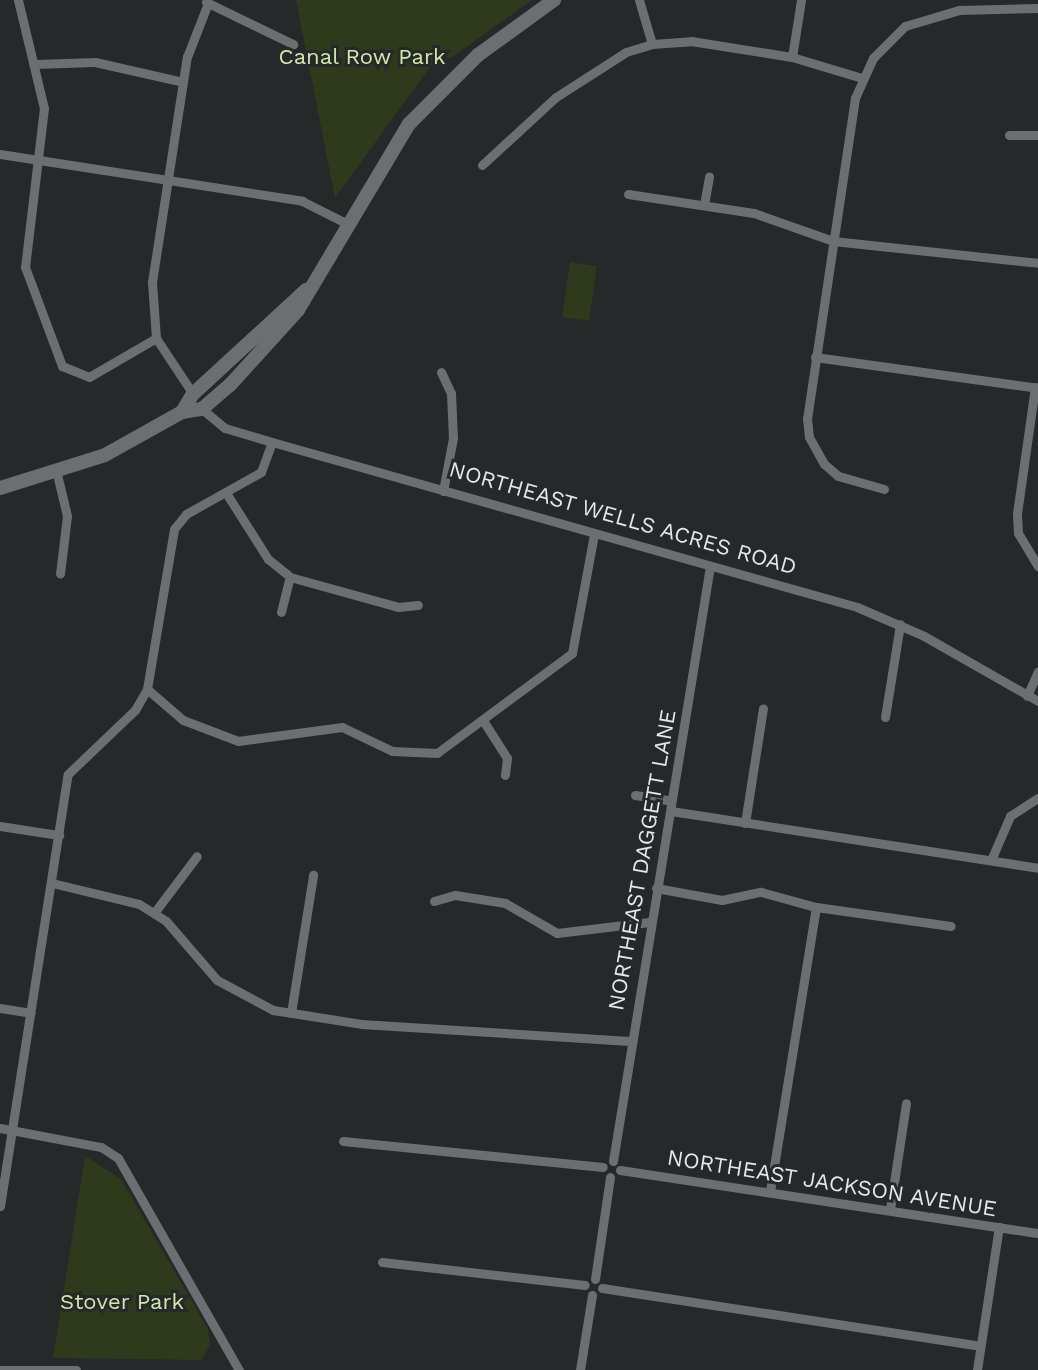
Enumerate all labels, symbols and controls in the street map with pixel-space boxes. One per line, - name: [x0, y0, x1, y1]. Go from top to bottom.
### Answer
- park label: Canal Row Park: [278, 44, 446, 70]
- street label: NORTHEAST WELLS ACRES ROAD: [445, 455, 801, 581]
- street label: NORTHEAST DAGGETT LANE: [602, 707, 682, 1013]
- street label: NORTHEAST JACKSON AVENUE: [664, 1144, 1000, 1222]
- park label: Stover Park: [60, 1289, 184, 1315]

